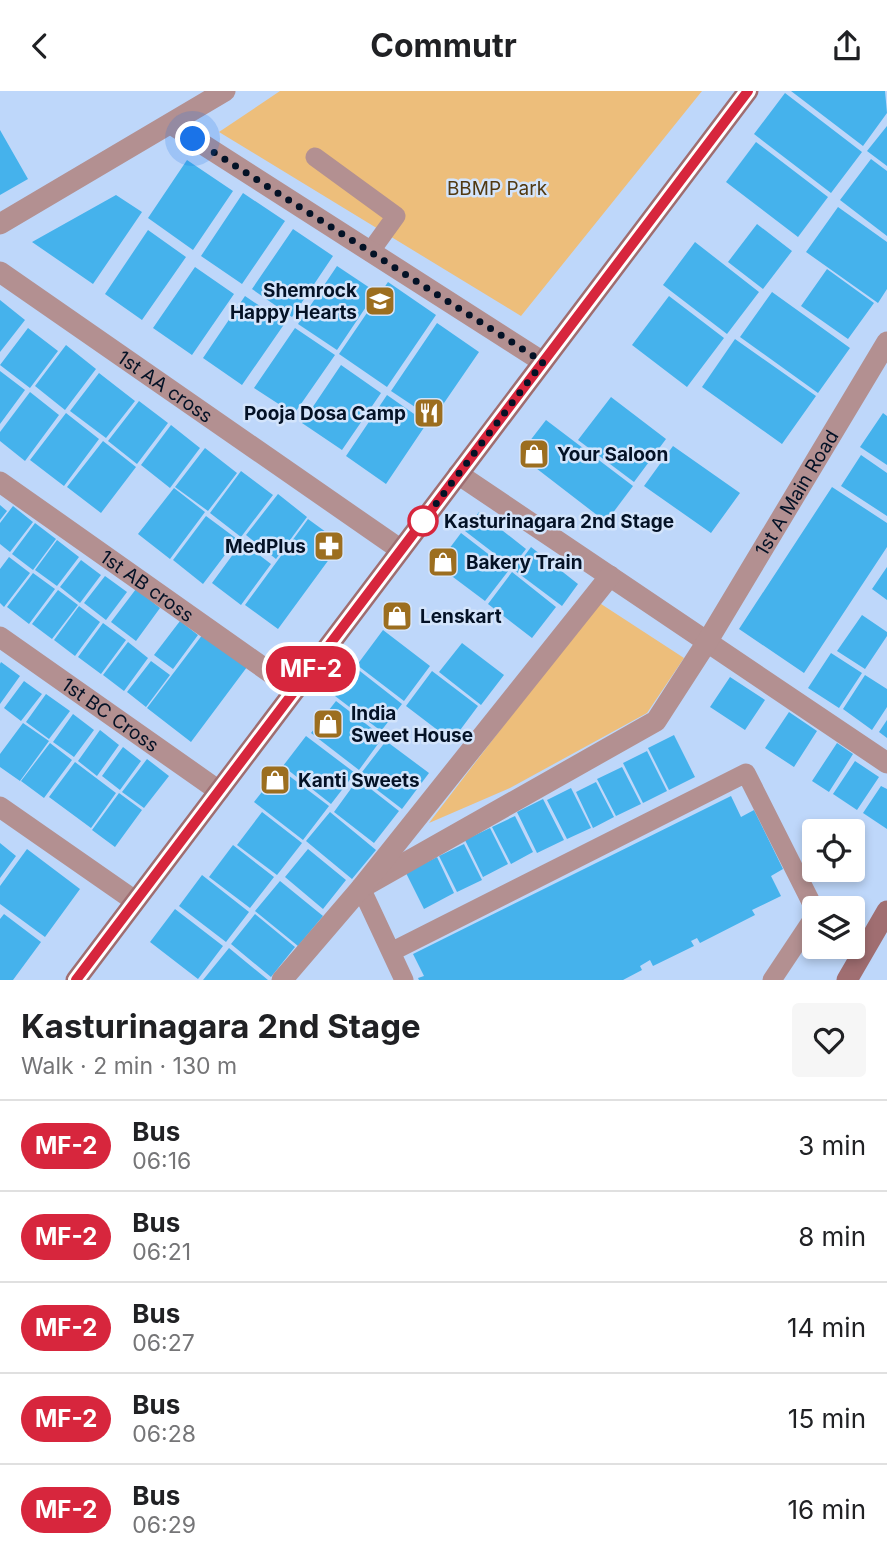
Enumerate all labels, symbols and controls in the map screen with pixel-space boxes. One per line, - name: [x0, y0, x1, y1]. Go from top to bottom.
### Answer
- text: Commutr: [370, 26, 517, 65]
- icon: back: [21, 27, 59, 65]
- icon: share: [828, 27, 866, 65]
- your location: [175, 121, 210, 156]
- park label: BBMP Park: [447, 177, 548, 200]
- place label: Shemrock Happy Hearts: [230, 279, 357, 324]
- school or university icon: Shemrock Happy Hearts: [363, 284, 397, 318]
- street label: 1st AA cross: [113, 346, 217, 427]
- restaurant icon: Pooja Dosa Camp: [412, 396, 446, 430]
- place label: Pooja Dosa Camp: [244, 402, 406, 425]
- street label: 1st A Main Road: [750, 426, 843, 560]
- shop icon: Your Saloon: [517, 437, 551, 471]
- place label: Your Saloon: [557, 443, 668, 466]
- marker: Kasturinagara 2nd Stage: [408, 506, 438, 536]
- place label: Kasturinagara 2nd Stage: [444, 510, 674, 533]
- pharmacy icon: MedPlus: [312, 529, 346, 563]
- place label: MedPlus: [225, 535, 306, 558]
- street label: 1st AB cross: [96, 545, 198, 627]
- shop icon: Bakery Train: [426, 545, 460, 579]
- place label: Bakery Train: [466, 551, 583, 574]
- shop icon: Lenskart: [380, 599, 414, 633]
- place label: Lenskart: [420, 605, 502, 628]
- line badge: MF-2: [262, 646, 360, 692]
- text: MF-2: [280, 654, 342, 683]
- street label: 1st BC Cross: [58, 673, 163, 757]
- place label: India Sweet House: [351, 702, 473, 747]
- shop icon: India Sweet House: [311, 707, 345, 741]
- shop icon: Kanti Sweets: [258, 763, 292, 797]
- place label: Kanti Sweets: [298, 769, 420, 792]
- map controls: [802, 819, 865, 959]
- button: locate: [802, 819, 865, 882]
- button: layers: [802, 896, 865, 959]
- button: heart: [792, 1003, 866, 1077]
- text: Kasturinagara 2nd Stage: [21, 1006, 421, 1046]
- text: Walk · 2 min · 130 m: [21, 1052, 237, 1080]
- text: Bus: [132, 1116, 180, 1147]
- text: 3 min: [798, 1130, 866, 1161]
- text: MF-2: [35, 1131, 97, 1160]
- text: 06:16: [132, 1147, 191, 1175]
- text: Bus: [132, 1207, 180, 1238]
- text: 8 min: [798, 1221, 866, 1252]
- text: MF-2: [35, 1222, 97, 1251]
- text: 06:21: [132, 1238, 191, 1266]
- text: Bus: [132, 1298, 180, 1329]
- text: 14 min: [787, 1312, 866, 1343]
- text: MF-2: [35, 1313, 97, 1342]
- text: 06:27: [132, 1329, 195, 1357]
- text: Bus: [132, 1389, 180, 1420]
- text: 15 min: [788, 1403, 866, 1434]
- text: MF-2: [35, 1404, 97, 1433]
- text: 06:28: [132, 1420, 196, 1448]
- text: Bus: [132, 1480, 180, 1511]
- text: 16 min: [788, 1494, 866, 1525]
- text: MF-2: [35, 1495, 97, 1524]
- text: 06:29: [132, 1511, 196, 1539]

